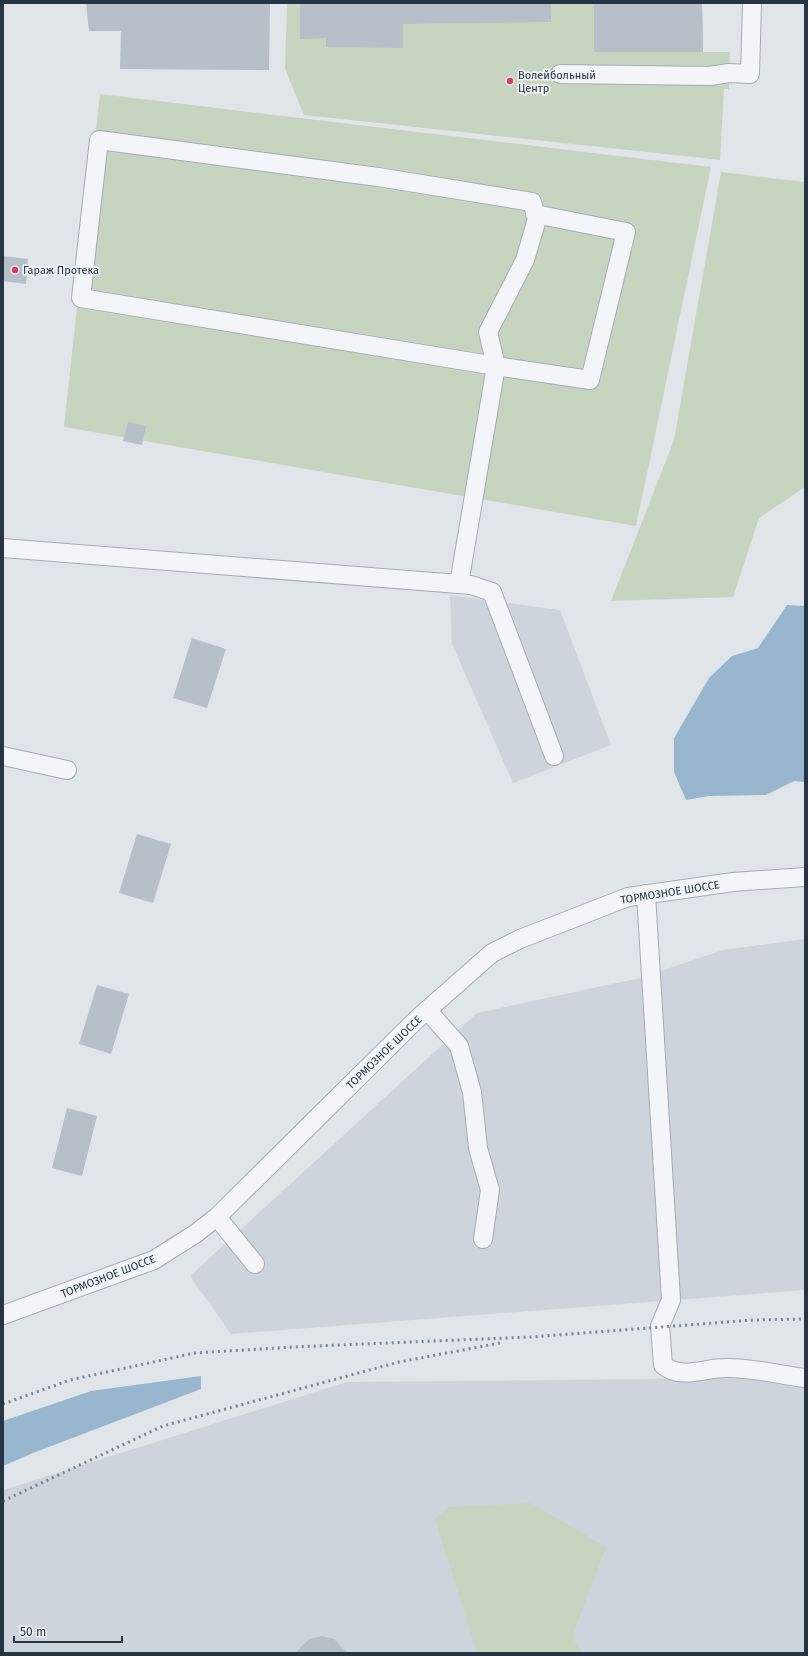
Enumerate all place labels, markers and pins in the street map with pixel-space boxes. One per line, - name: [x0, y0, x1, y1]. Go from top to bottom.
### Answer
- place label: Волейбольный Центр: [518, 69, 596, 95]
- marker: Волейбольный Центр: [505, 76, 515, 86]
- place label: Гараж Протека: [23, 264, 99, 277]
- marker: Гараж Протека: [10, 265, 20, 275]

